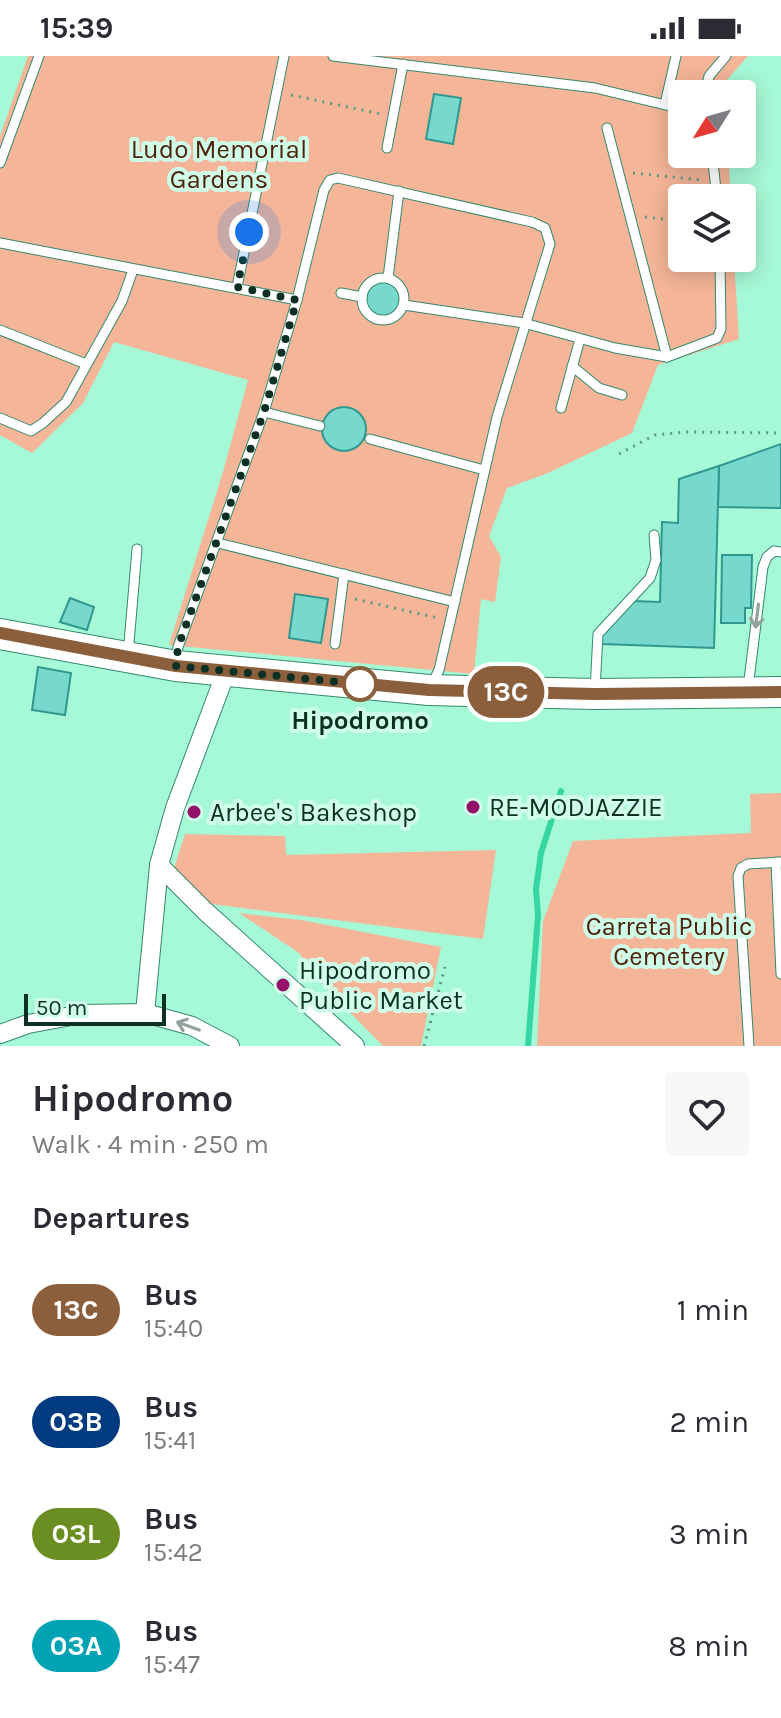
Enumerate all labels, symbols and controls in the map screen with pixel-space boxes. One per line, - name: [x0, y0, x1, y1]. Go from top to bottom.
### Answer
- text: 15:39: [40, 10, 113, 46]
- north arrow: [668, 80, 756, 168]
- map controls: [668, 80, 756, 272]
- park label: Ludo Memorial Gardens: [131, 134, 307, 195]
- button: layers: [668, 184, 756, 272]
- your location: [229, 212, 269, 252]
- one-way arrow: [749, 602, 764, 629]
- line badge: 13C: [460, 666, 552, 718]
- marker: Hipodromo: [343, 667, 377, 701]
- text: 13C: [483, 675, 529, 708]
- place label: Hipodromo: [291, 705, 429, 736]
- place label: RE-MODJAZZIE: [489, 792, 663, 823]
- place label: Arbee's Bakeshop: [210, 797, 417, 828]
- marker: RE-MODJAZZIE: [464, 798, 482, 816]
- marker: Arbee's Bakeshop: [185, 803, 203, 821]
- park label: Carreta Public Cemetery: [586, 911, 752, 972]
- place label: Hipodromo Public Market: [299, 955, 463, 1016]
- marker: Hipodromo Public Market: [274, 976, 292, 994]
- scale bar: [24, 990, 166, 1026]
- text: 50 m: [36, 995, 87, 1021]
- one-way arrow: [176, 1018, 201, 1033]
- button: heart: [665, 1072, 749, 1156]
- text: Hipodromo: [32, 1076, 233, 1121]
- text: Walk · 4 min · 250 m: [32, 1129, 269, 1160]
- text: Departures: [32, 1200, 190, 1236]
- text: Bus: [144, 1277, 198, 1313]
- text: 1 min: [677, 1292, 749, 1328]
- text: 13C: [53, 1293, 99, 1326]
- text: 15:40: [144, 1313, 203, 1344]
- text: Bus: [144, 1389, 198, 1425]
- text: 2 min: [669, 1404, 749, 1440]
- text: 03B: [49, 1405, 103, 1438]
- text: 15:41: [144, 1425, 196, 1456]
- text: Bus: [144, 1501, 198, 1537]
- text: 3 min: [669, 1516, 749, 1552]
- text: 03L: [52, 1517, 100, 1550]
- text: 15:42: [144, 1537, 203, 1568]
- text: Bus: [144, 1613, 198, 1649]
- text: 8 min: [668, 1628, 749, 1664]
- text: 03A: [50, 1629, 102, 1662]
- text: 15:47: [144, 1649, 200, 1680]

